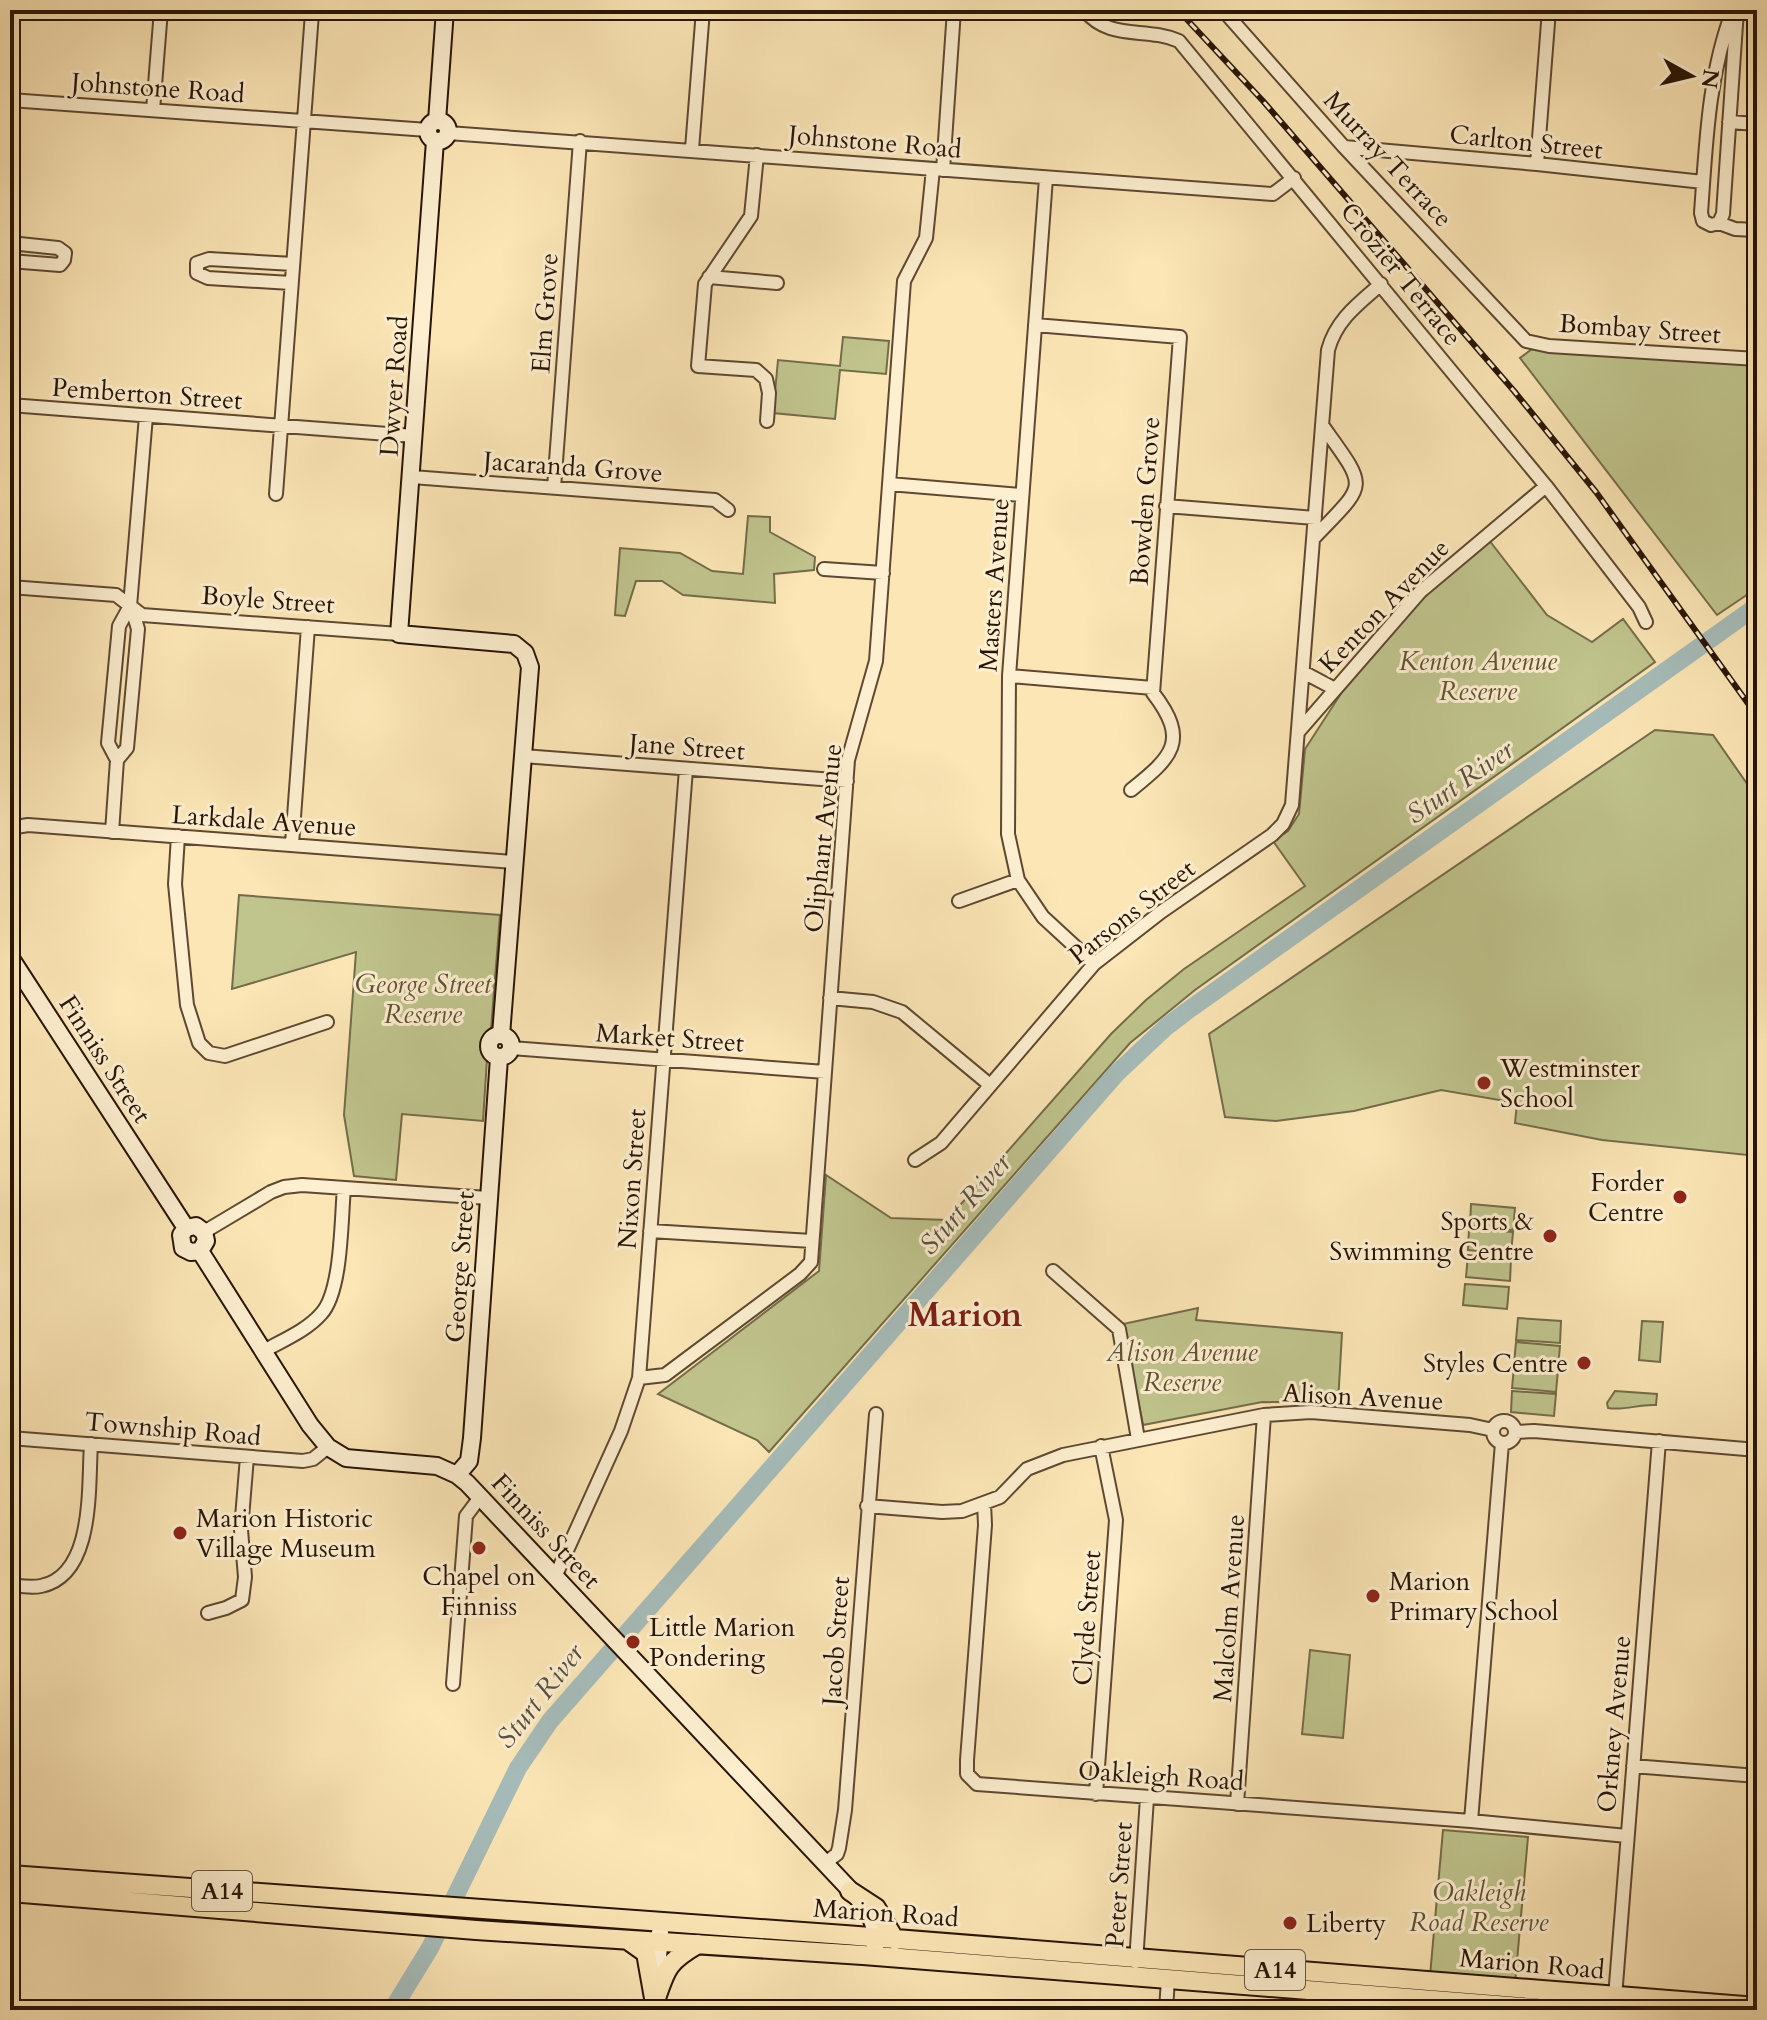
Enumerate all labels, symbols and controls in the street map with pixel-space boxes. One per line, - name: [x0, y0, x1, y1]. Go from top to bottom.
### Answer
- north arrow: [1651, 36, 1731, 116]
- street label: Johnstone Road: [66, 64, 246, 112]
- text: N: [1694, 67, 1726, 90]
- street label: Murray Terrace: [1316, 83, 1460, 235]
- street label: Johnstone Road: [783, 117, 963, 167]
- street label: Carlton Street: [1448, 117, 1604, 167]
- street label: Crozier Terrace: [1332, 195, 1470, 353]
- street label: Elm Grove: [523, 252, 567, 374]
- street label: Bombay Street: [1558, 306, 1722, 352]
- street label: Dwyer Road: [372, 314, 416, 458]
- street label: Pemberton Street: [51, 370, 243, 418]
- street label: Bowden Grove: [1122, 415, 1168, 587]
- street label: Jacaranda Grove: [478, 443, 664, 491]
- street label: Masters Avenue: [970, 497, 1018, 673]
- street label: Kenton Avenue: [1311, 531, 1457, 681]
- street label: Boyle Street: [200, 578, 336, 622]
- park label: Kenton Avenue Reserve: [1399, 644, 1558, 709]
- street label: Jane Street: [624, 725, 746, 769]
- water label: Sturt River: [1399, 731, 1522, 833]
- street label: Oliphant Avenue: [796, 742, 850, 934]
- street label: Larkdale Avenue: [170, 797, 358, 845]
- street label: Parsons Street: [1061, 851, 1203, 973]
- park label: George Street Reserve: [355, 967, 492, 1032]
- street label: Finniss Street: [51, 988, 159, 1130]
- street label: Market Street: [595, 1015, 745, 1061]
- place label: Westminster School: [1499, 1051, 1640, 1116]
- marker: Westminster School: [1475, 1074, 1493, 1092]
- street label: Nixon Street: [610, 1108, 654, 1250]
- water label: Sturt River: [910, 1144, 1020, 1263]
- place label: Forder Centre: [1588, 1165, 1665, 1230]
- marker: Forder Centre: [1671, 1188, 1689, 1206]
- street label: George Street: [437, 1190, 483, 1344]
- place label: Sports & Swimming Centre: [1329, 1204, 1534, 1269]
- marker: Sports & Swimming Centre: [1541, 1227, 1559, 1245]
- district label: Marion: [908, 1292, 1022, 1338]
- park label: Alison Avenue Reserve: [1105, 1335, 1259, 1400]
- place label: Styles Centre: [1423, 1346, 1568, 1381]
- marker: Styles Centre: [1575, 1354, 1593, 1372]
- street label: Alison Avenue: [1282, 1375, 1444, 1419]
- street label: Township Road: [83, 1404, 263, 1454]
- street label: Finniss Street: [483, 1466, 609, 1596]
- place label: Marion Historic Village Museum: [196, 1501, 376, 1566]
- street label: Malcolm Avenue: [1205, 1513, 1253, 1703]
- marker: Marion Historic Village Museum: [171, 1524, 189, 1542]
- marker: Chapel on Finniss: [470, 1539, 488, 1557]
- street label: Clyde Street: [1065, 1549, 1109, 1687]
- place label: Chapel on Finniss: [422, 1559, 536, 1624]
- place label: Marion Primary School: [1389, 1564, 1559, 1629]
- street label: Jacob Street: [814, 1575, 858, 1711]
- marker: Marion Primary School: [1364, 1587, 1382, 1605]
- place label: Little Marion Pondering: [649, 1610, 795, 1675]
- marker: Little Marion Pondering: [624, 1633, 642, 1651]
- street label: Orkney Avenue: [1589, 1634, 1639, 1814]
- water label: Sturt River: [487, 1635, 593, 1756]
- street label: Oakleigh Road: [1077, 1753, 1245, 1799]
- street label: Peter Street: [1097, 1821, 1141, 1949]
- road number: A14: [192, 1871, 252, 1911]
- park label: Oakleigh Road Reserve: [1409, 1875, 1550, 1940]
- street label: Marion Road: [812, 1890, 960, 1936]
- place label: Liberty: [1306, 1906, 1386, 1941]
- marker: Liberty: [1281, 1914, 1299, 1932]
- street label: Marion Road: [1458, 1940, 1606, 1988]
- road number: A14: [1245, 1950, 1305, 1990]

